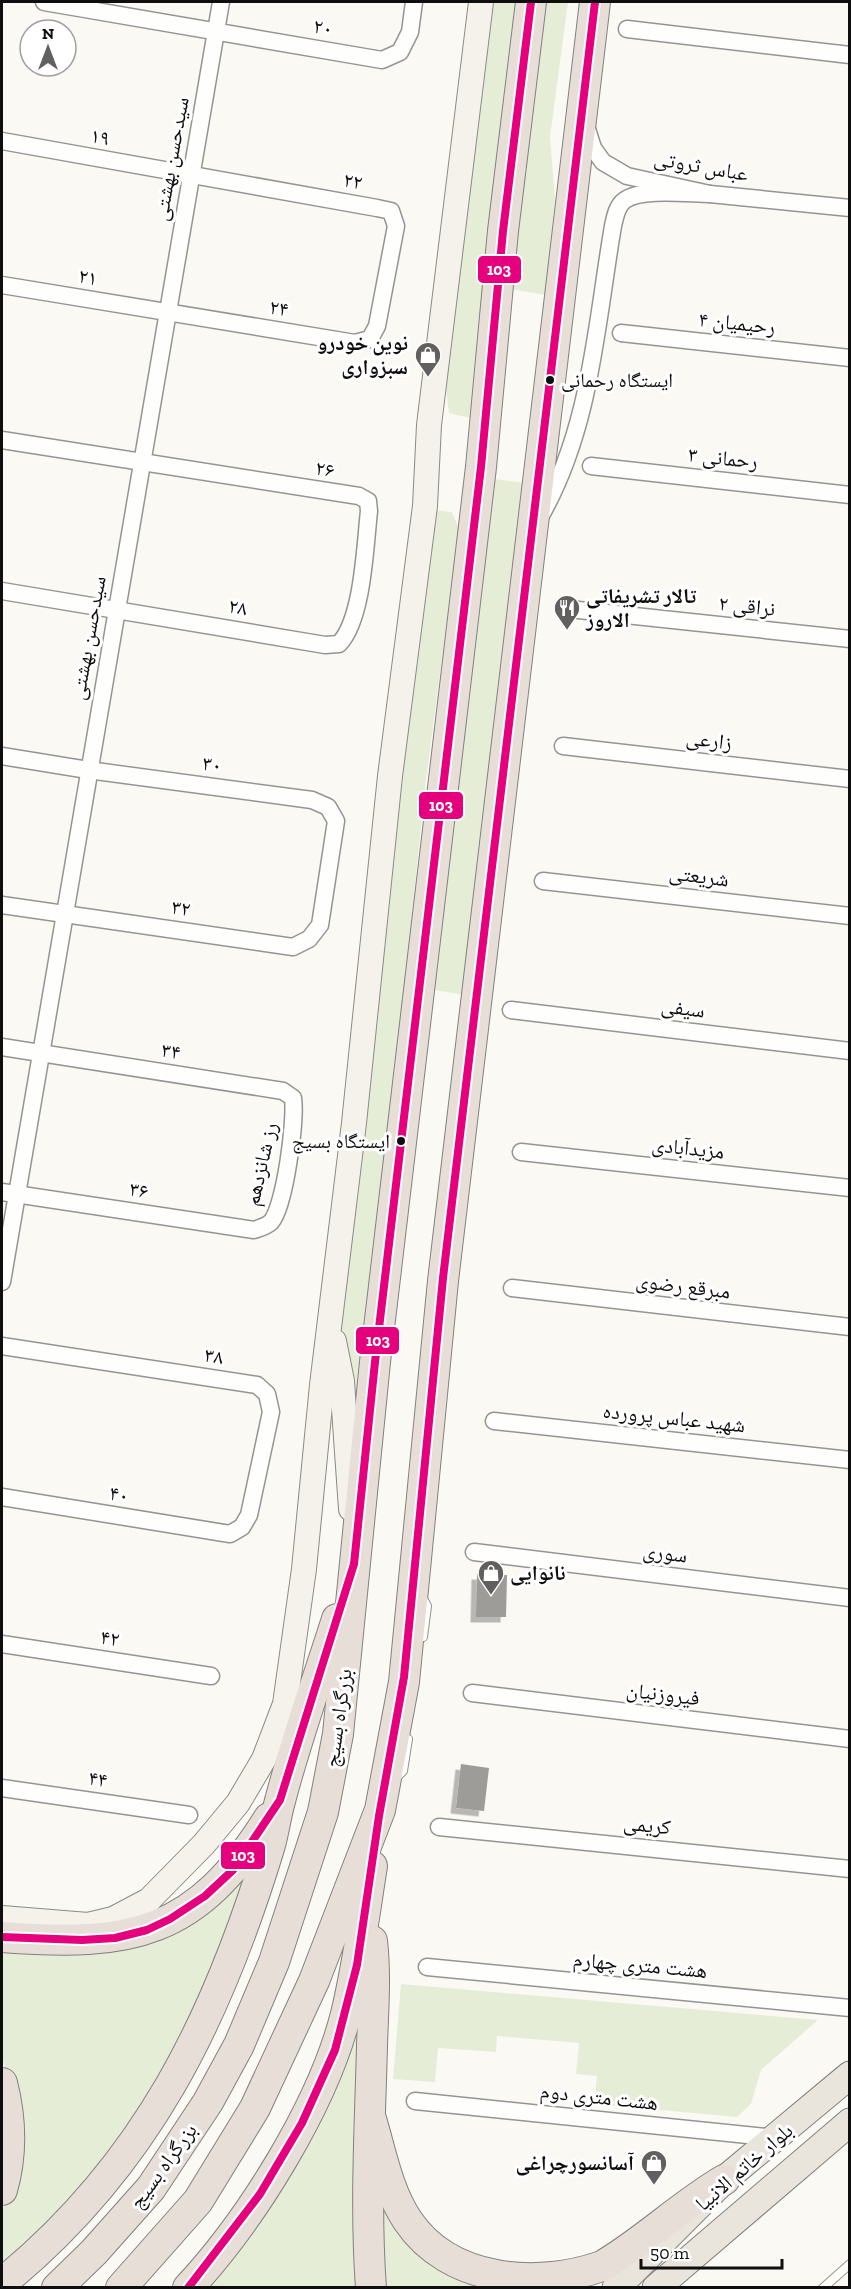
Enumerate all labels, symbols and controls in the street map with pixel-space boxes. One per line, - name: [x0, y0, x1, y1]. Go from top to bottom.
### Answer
- street label: ۲۰: [312, 13, 334, 40]
- north arrow: [18, 18, 78, 78]
- text: N: [42, 24, 54, 43]
- street label: سیدحسن بهشتی: [147, 95, 195, 223]
- street label: ۱۹: [88, 122, 112, 151]
- street label: عباس ثروتی: [652, 145, 751, 187]
- street label: ۲۲: [342, 167, 365, 194]
- line badge: 103: [477, 255, 522, 284]
- text: 103: [487, 260, 512, 279]
- street label: ۲۱: [77, 263, 100, 290]
- street label: ۲۴: [268, 294, 290, 321]
- street label: رحیمیان ۴: [697, 306, 777, 339]
- place label: نوین خودرو سبزواری: [317, 330, 408, 379]
- shop icon: نوین خودرو سبزواری: [413, 340, 443, 378]
- place label: ایستگاه رحمانی: [561, 368, 673, 392]
- marker: ایستگاه رحمانی: [544, 374, 556, 386]
- street label: رحمانی ۳: [687, 441, 759, 475]
- street label: ۲۶: [314, 455, 336, 482]
- street label: سیدحسن بهشتی: [64, 574, 112, 702]
- place label: تالار تشریفاتی الاروز: [585, 583, 697, 632]
- street label: نراقی ۲: [717, 590, 777, 622]
- street label: ۲۸: [227, 593, 250, 620]
- restaurant icon: تالار تشریفاتی الاروز: [552, 593, 582, 631]
- street label: زارعی: [684, 724, 734, 756]
- street label: ۳۰: [201, 750, 223, 777]
- line badge: 103: [418, 791, 464, 820]
- text: 103: [429, 796, 454, 815]
- street label: شریعتی: [668, 859, 730, 893]
- street label: ۳۲: [170, 894, 192, 921]
- street label: سیفی: [660, 992, 706, 1024]
- street label: ۳۴: [160, 1037, 182, 1064]
- street label: رز شانزدهم: [239, 1120, 284, 1208]
- place label: ایستگاه بسیج: [292, 1129, 390, 1154]
- street label: مزیدآبادی: [650, 1131, 726, 1164]
- marker: ایستگاه بسیج: [395, 1135, 407, 1147]
- street label: ۳۶: [128, 1176, 150, 1203]
- street label: مبرقع رضوی: [634, 1267, 732, 1305]
- line badge: 103: [355, 1326, 400, 1355]
- text: 103: [366, 1331, 391, 1350]
- street label: ۳۸: [203, 1342, 225, 1369]
- street label: شهید عباس پرورده: [601, 1398, 747, 1438]
- street label: ۴۰: [108, 1480, 130, 1507]
- street label: سوری: [641, 1537, 689, 1568]
- shop icon: نانوایی: [476, 1558, 506, 1596]
- place label: نانوایی: [510, 1560, 566, 1586]
- street label: ۴۲: [99, 1624, 121, 1651]
- street label: بزرگراه بسیج: [318, 1667, 358, 1769]
- street label: فیروزنیان: [625, 1677, 701, 1710]
- street label: ۴۴: [87, 1765, 109, 1792]
- street label: کریمی: [622, 1810, 672, 1840]
- line badge: 103: [220, 1841, 266, 1870]
- text: 103: [231, 1846, 256, 1865]
- street label: هشت متری چهارم: [572, 1946, 708, 1985]
- street label: هشت متری دوم: [539, 2078, 659, 2117]
- street label: بلوار خاتم الانبیا: [690, 2117, 799, 2217]
- street label: بزرگراه بسیج: [123, 2118, 203, 2214]
- shop icon: آسانسورچراغی: [639, 2148, 669, 2186]
- place label: آسانسورچراغی: [515, 2150, 634, 2176]
- scale bar: [641, 2232, 782, 2270]
- text: 50 m: [650, 2242, 690, 2264]

